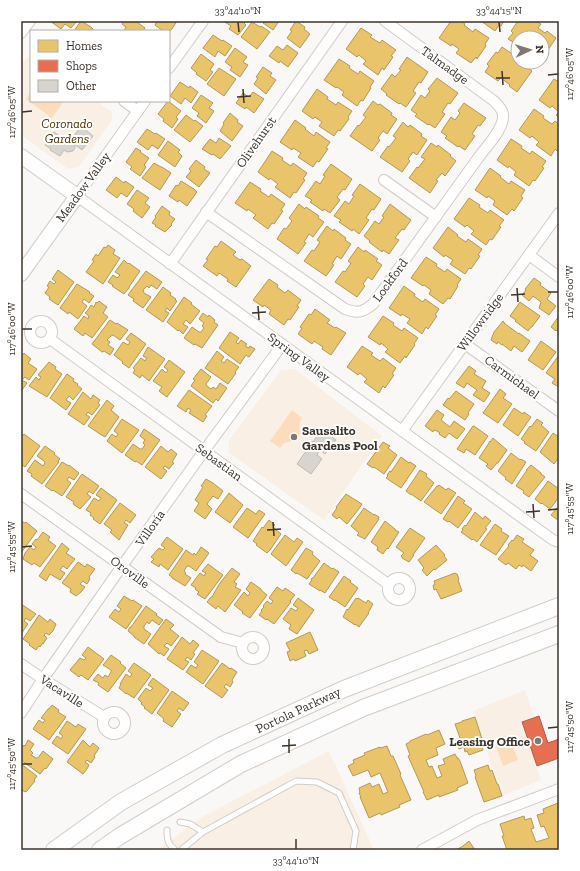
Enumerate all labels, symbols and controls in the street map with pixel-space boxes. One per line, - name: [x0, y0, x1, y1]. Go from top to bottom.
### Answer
- text: 33°44'10"N: [215, 5, 262, 17]
- text: 33°44'15"N: [476, 5, 523, 17]
- legend: [30, 30, 170, 102]
- north arrow: [510, 30, 550, 70]
- text: Homes: [66, 39, 102, 53]
- street label: Talmadge: [418, 43, 472, 87]
- text: N: [533, 45, 546, 55]
- text: 117°46'05"W: [564, 47, 576, 100]
- text: Shops: [66, 59, 97, 73]
- text: Other: [66, 79, 97, 93]
- text: 117°46'05"W: [6, 85, 18, 138]
- street label: Olivehurst: [233, 113, 279, 171]
- park label: Coronado Gardens: [41, 116, 93, 146]
- street label: Meadow Valley: [53, 149, 114, 225]
- street label: Lockford: [369, 255, 411, 305]
- text: 117°46'00"W: [564, 265, 576, 318]
- street label: Willowridge: [454, 290, 506, 354]
- text: 117°46'00"W: [6, 302, 18, 355]
- street label: Spring Valley: [265, 329, 333, 385]
- street label: Carmichael: [482, 352, 543, 402]
- place label: Sausalito Gardens Pool: [302, 423, 378, 453]
- marker: Sausalito Gardens Pool: [289, 432, 299, 442]
- street label: Sebastian: [193, 440, 246, 484]
- text: 117°45'55"W: [564, 483, 576, 535]
- street label: Villoria: [132, 506, 168, 550]
- text: 117°45'55"W: [6, 521, 18, 573]
- street label: Oroville: [108, 553, 152, 591]
- street label: Vacaville: [36, 671, 87, 711]
- street label: Portola Parkway: [253, 684, 343, 736]
- text: 117°45'50"W: [564, 700, 576, 753]
- place label: Leasing Office: [449, 734, 531, 749]
- marker: Leasing Office: [533, 736, 543, 746]
- text: 117°45'50"W: [6, 737, 18, 790]
- text: 33°44'10"N: [273, 855, 320, 867]

